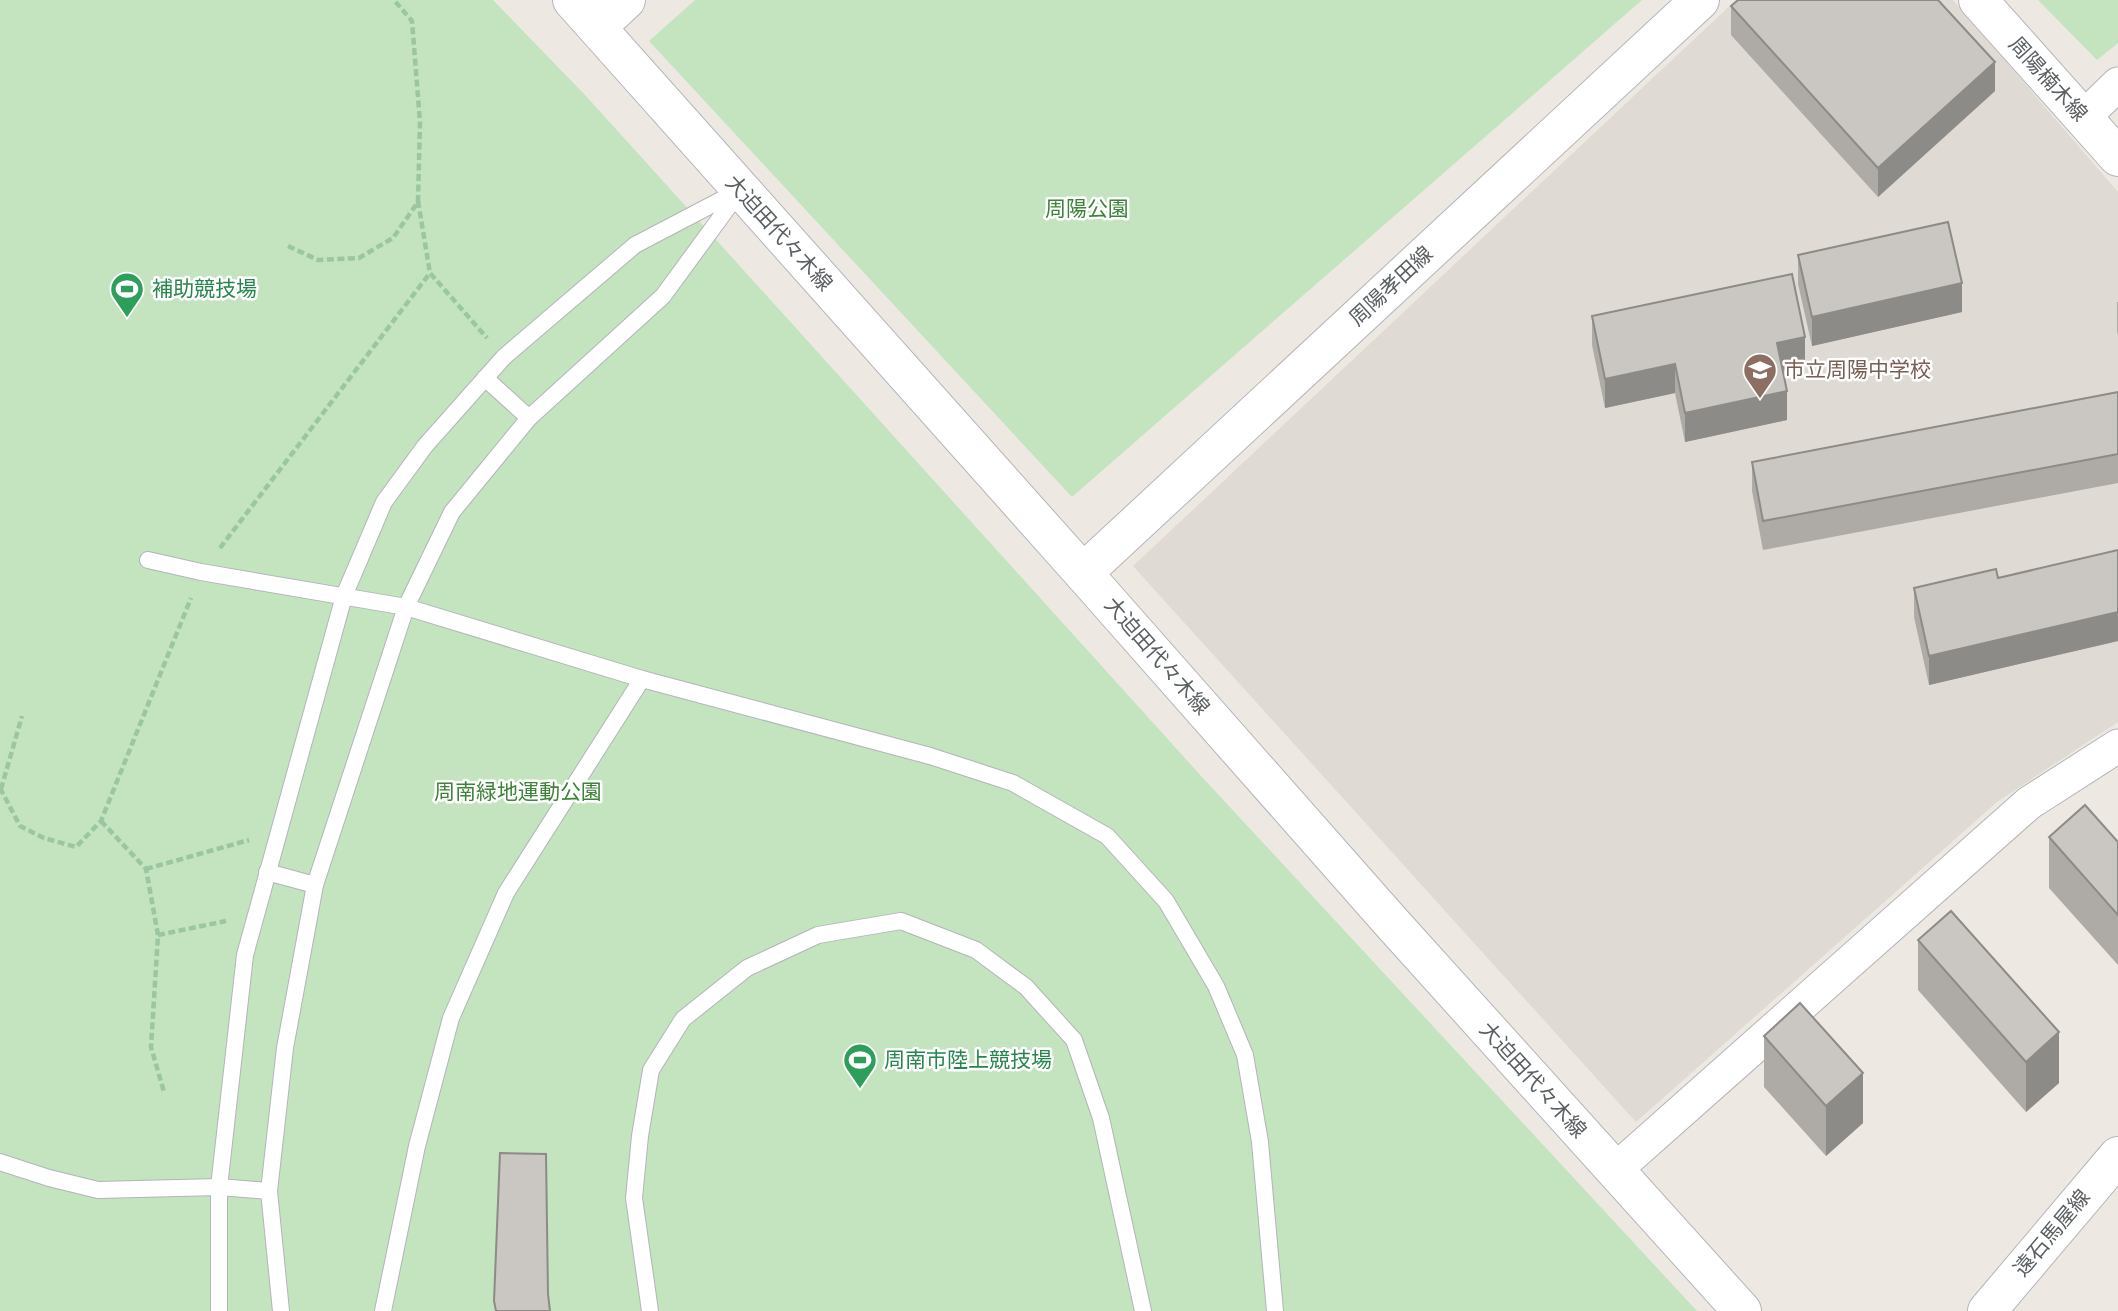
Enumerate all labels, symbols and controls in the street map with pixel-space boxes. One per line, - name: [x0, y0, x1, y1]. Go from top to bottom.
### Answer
- street label: 周陽楠木線: [2003, 31, 2093, 127]
- street label: 大迫田代々木線: [720, 170, 838, 296]
- park label: 周陽公園: [1045, 196, 1129, 222]
- street label: 周陽孝田線: [1344, 241, 1438, 331]
- sports icon: 補助競技場: [108, 270, 146, 319]
- place label: 補助競技場: [152, 276, 257, 302]
- school or university icon: 市立周陽中学校: [1741, 351, 1779, 400]
- place label: 市立周陽中学校: [1784, 357, 1931, 383]
- street label: 大迫田代々木線: [1099, 592, 1215, 720]
- park label: 周南緑地運動公園: [434, 779, 602, 805]
- street label: 大迫田代々木線: [1474, 1017, 1592, 1143]
- sports icon: 周南市陸上競技場: [841, 1041, 879, 1090]
- place label: 周南市陸上競技場: [884, 1047, 1052, 1073]
- street label: 遠石馬屋線: [2008, 1184, 2096, 1282]

